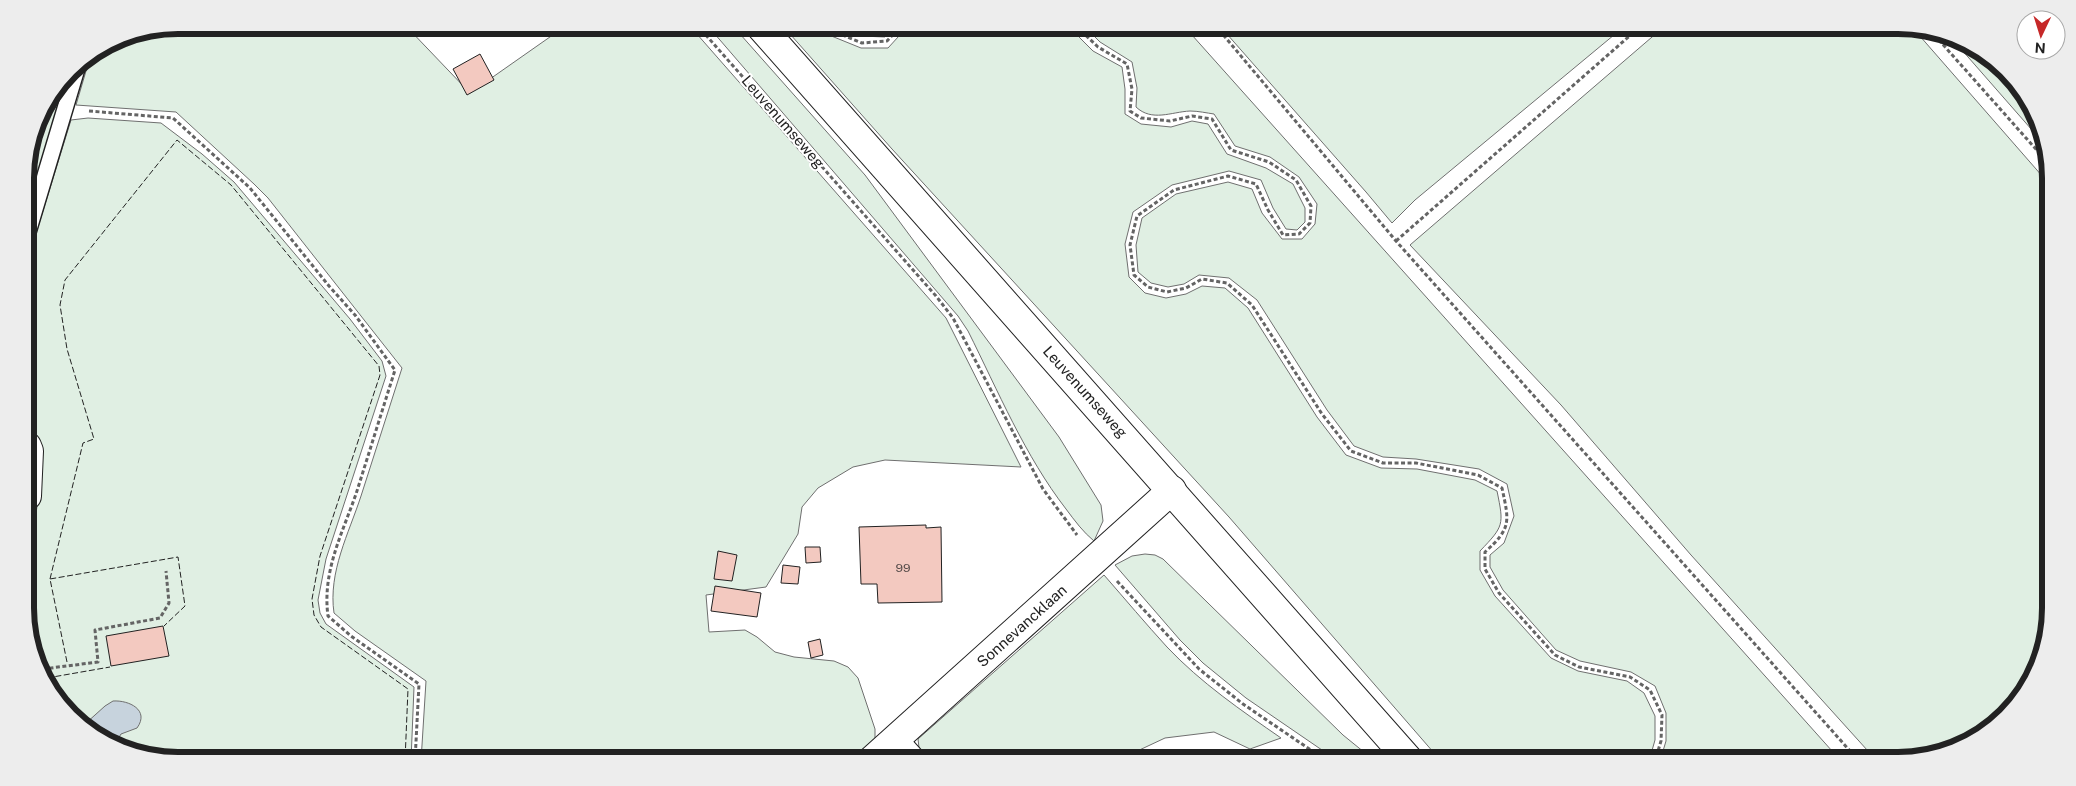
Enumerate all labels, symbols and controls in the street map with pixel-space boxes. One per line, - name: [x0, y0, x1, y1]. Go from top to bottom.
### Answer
- north arrow: [2016, 10, 2066, 60]
- text: N: [2034, 40, 2046, 56]
- street label: Leuvenumseweg: [739, 72, 828, 171]
- street label: Leuvenumseweg: [1040, 342, 1131, 441]
- house number: 99: [896, 561, 910, 575]
- street label: Sonnevancklaan: [973, 581, 1070, 670]

